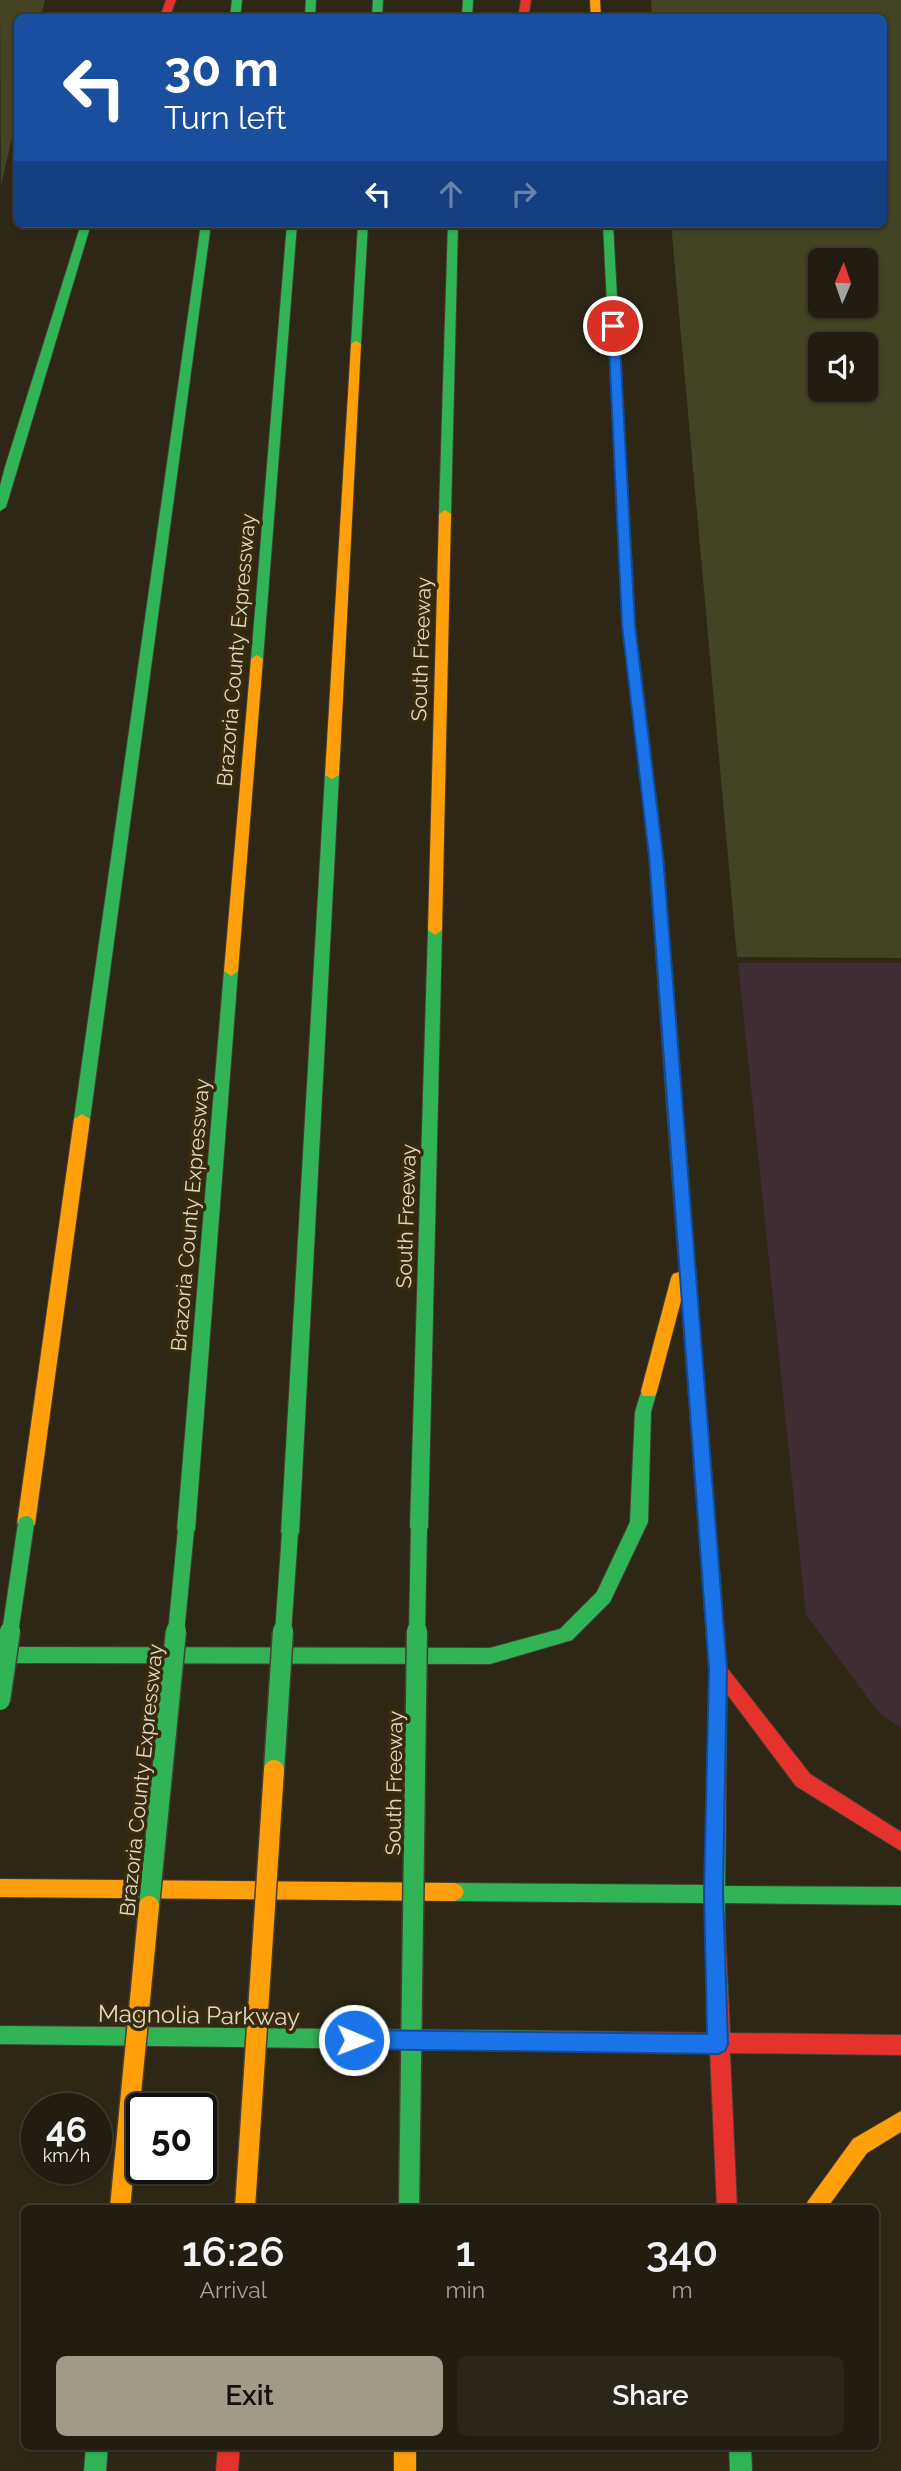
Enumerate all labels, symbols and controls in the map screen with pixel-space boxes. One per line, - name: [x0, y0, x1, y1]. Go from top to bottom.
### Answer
- text: 30 m: [164, 40, 279, 97]
- icon: left: [49, 42, 140, 133]
- text: Turn left: [164, 99, 286, 136]
- icon: left: [359, 175, 397, 213]
- icon: ahead: [432, 175, 470, 213]
- icon: right: [505, 175, 543, 213]
- north arrow: [808, 248, 878, 318]
- map controls: [808, 248, 878, 402]
- pin: [583, 296, 643, 356]
- icon: arrive: [594, 307, 632, 345]
- button: sound: [808, 332, 878, 402]
- street label: Brazoria County Expressway: [212, 512, 260, 788]
- street label: South Freeway: [406, 576, 436, 722]
- street label: Brazoria County Expressway: [166, 1077, 214, 1353]
- street label: South Freeway: [391, 1143, 421, 1289]
- street label: Brazoria County Expressway: [114, 1642, 168, 1918]
- street label: South Freeway: [380, 1710, 408, 1856]
- street label: Magnolia Parkway: [98, 1999, 300, 2031]
- position arrow: [317, 2003, 391, 2077]
- speed limit sign: 50: [126, 2093, 217, 2184]
- text: 46: [46, 2109, 87, 2150]
- text: km/h: [43, 2145, 90, 2166]
- text: 16:26: [182, 2227, 285, 2276]
- text: 1: [455, 2227, 475, 2276]
- text: 340: [646, 2227, 718, 2276]
- text: Arrival: [200, 2276, 267, 2303]
- text: min: [446, 2276, 485, 2303]
- text: m: [671, 2276, 693, 2303]
- button: Exit: [56, 2356, 443, 2436]
- button: Share: [457, 2356, 844, 2436]

